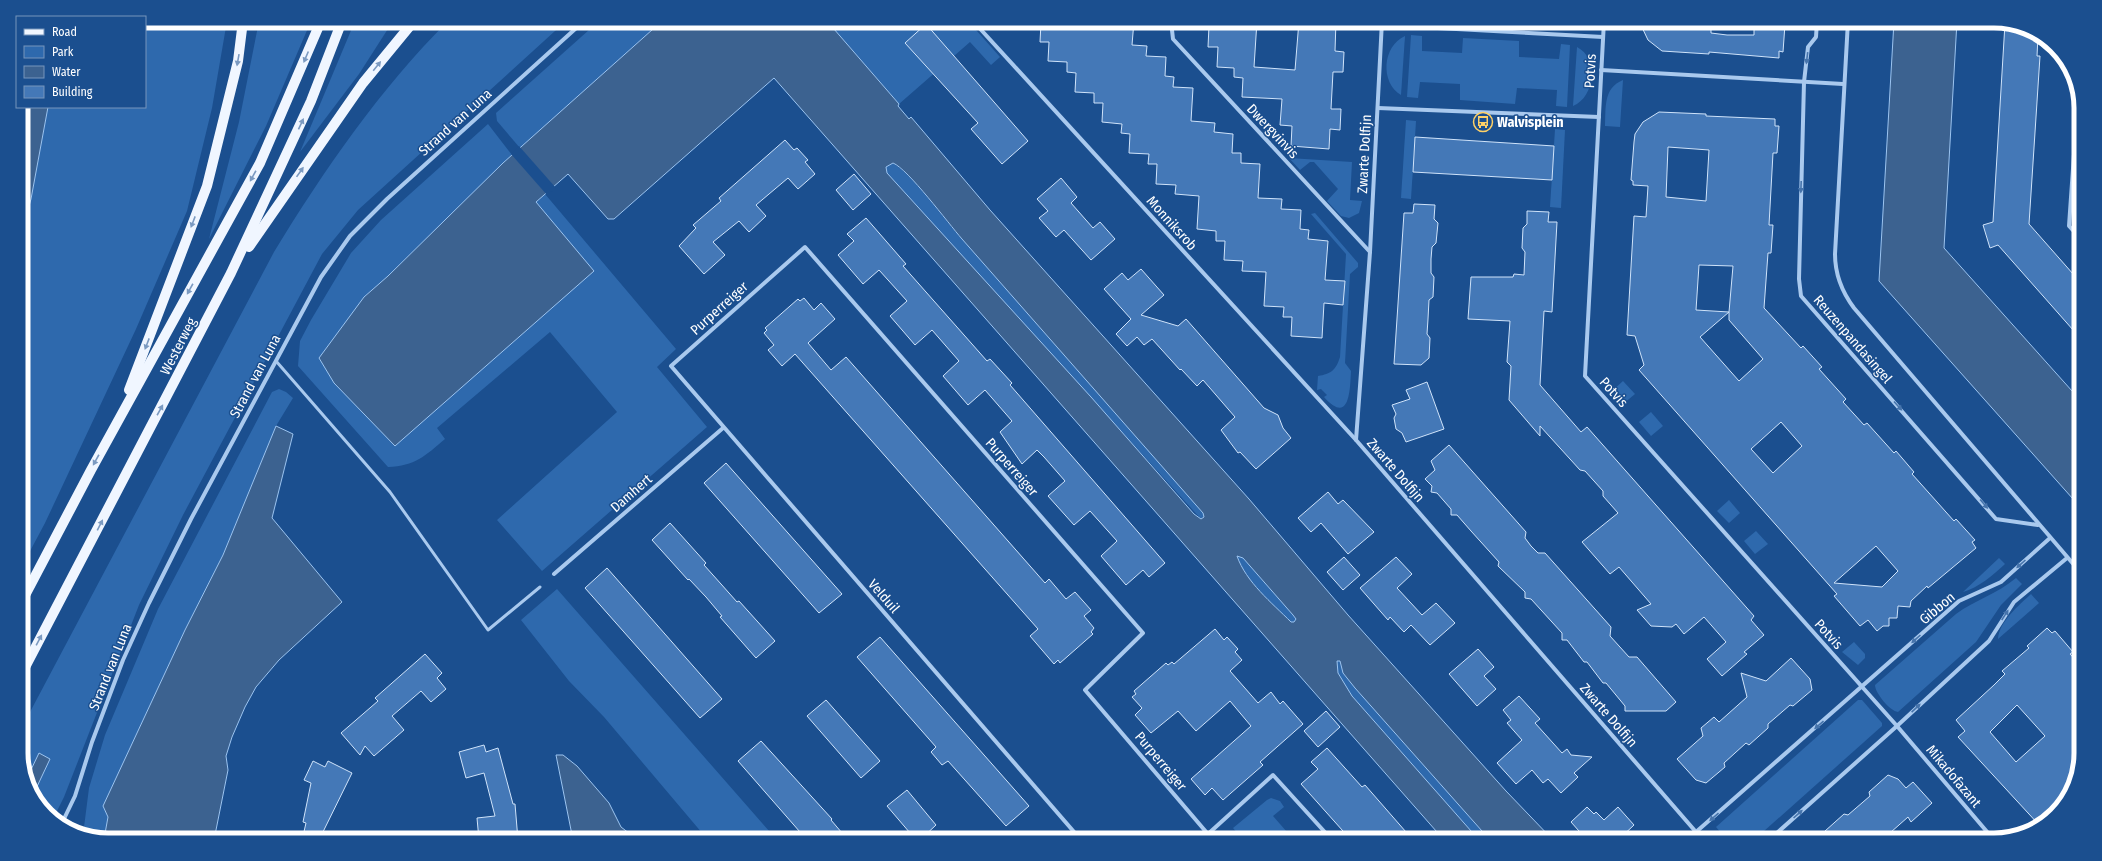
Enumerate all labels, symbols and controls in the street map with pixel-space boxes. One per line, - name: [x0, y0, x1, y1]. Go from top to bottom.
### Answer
- legend: [16, 16, 146, 108]
- text: Road: [52, 25, 77, 39]
- text: Park: [52, 45, 74, 59]
- one-way arrow: [303, 51, 309, 63]
- one-way arrow: [1804, 51, 1810, 64]
- one-way arrow: [234, 53, 240, 66]
- street label: Potvis: [1581, 53, 1600, 89]
- one-way arrow: [372, 61, 381, 72]
- text: Water: [52, 65, 81, 79]
- text: Building: [52, 85, 93, 99]
- street label: Strand van Luna: [415, 85, 495, 160]
- street label: Dwergvinvis: [1243, 101, 1302, 162]
- bus stop icon: Walvisplein: [1472, 111, 1494, 133]
- street label: Zwarte Dolfijn: [1354, 114, 1375, 194]
- place label: Walvisplein: [1497, 114, 1564, 131]
- one-way arrow: [298, 118, 304, 129]
- one-way arrow: [296, 166, 304, 177]
- one-way arrow: [250, 170, 257, 181]
- one-way arrow: [1798, 181, 1804, 194]
- street label: Monniksrob: [1143, 193, 1200, 254]
- one-way arrow: [190, 217, 196, 229]
- street label: Purperreiger: [687, 278, 752, 339]
- one-way arrow: [187, 284, 194, 295]
- street label: Reuzenpandasingel: [1810, 292, 1896, 387]
- street label: Westerweg: [157, 314, 200, 378]
- street label: Strand van Luna: [226, 331, 285, 421]
- one-way arrow: [143, 338, 149, 350]
- street label: Potvis: [1596, 374, 1632, 411]
- one-way arrow: [1893, 402, 1902, 411]
- one-way arrow: [157, 404, 164, 416]
- street label: Purperreiger: [982, 435, 1042, 500]
- street label: Zwarte Dolfijn: [1363, 435, 1428, 506]
- one-way arrow: [93, 454, 100, 466]
- street label: Damhert: [607, 470, 656, 516]
- one-way arrow: [1979, 499, 1988, 509]
- one-way arrow: [96, 519, 103, 531]
- one-way arrow: [2016, 560, 2026, 569]
- street label: Velduil: [864, 576, 903, 617]
- street label: Gibbon: [1916, 589, 1959, 628]
- one-way arrow: [2002, 609, 2009, 621]
- street label: Potvis: [1811, 616, 1847, 653]
- street label: Strand van Luna: [85, 621, 136, 713]
- one-way arrow: [36, 634, 43, 646]
- one-way arrow: [1911, 635, 1922, 644]
- street label: Zwarte Dolfijn: [1576, 680, 1641, 751]
- one-way arrow: [1911, 704, 1921, 713]
- one-way arrow: [1814, 721, 1824, 730]
- street label: Purperreiger: [1131, 728, 1190, 794]
- street label: Mikadofazant: [1922, 742, 1985, 811]
- one-way arrow: [1794, 810, 1803, 819]
- one-way arrow: [1708, 812, 1719, 821]

